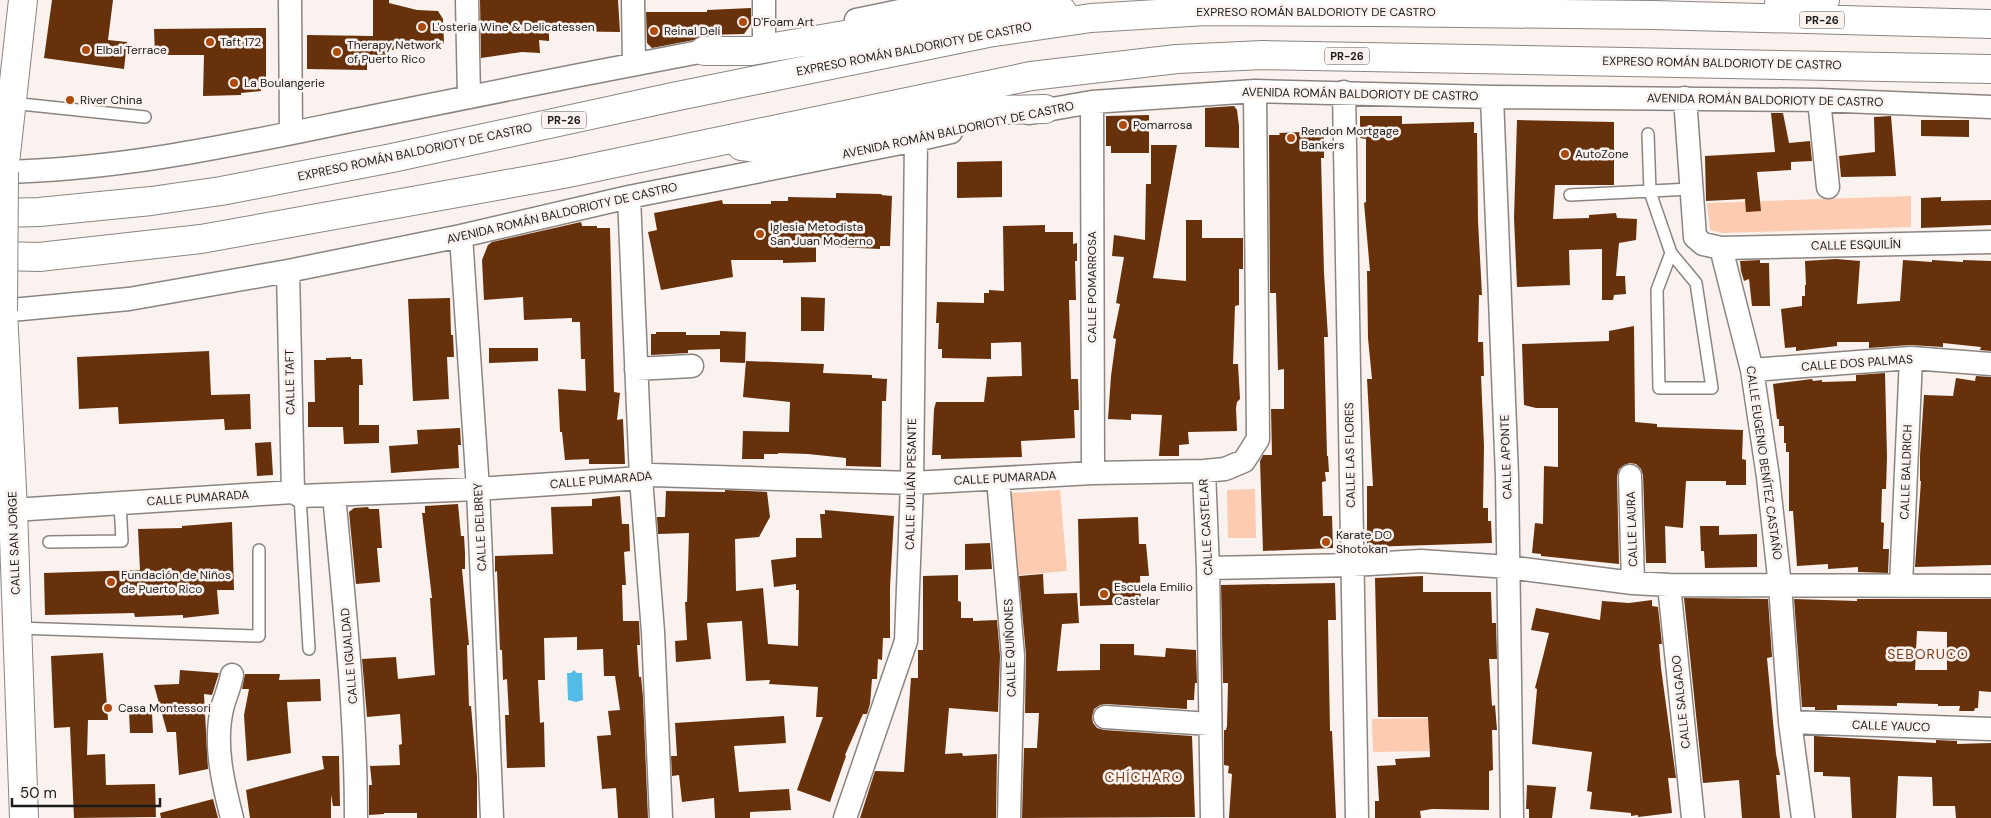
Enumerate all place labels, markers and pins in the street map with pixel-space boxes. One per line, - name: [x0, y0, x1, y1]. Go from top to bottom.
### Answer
- place label: D'Foam Art: [753, 14, 814, 30]
- marker: D'Foam Art: [737, 16, 749, 28]
- place label: L'osteria Wine & Delicatessen: [432, 19, 595, 35]
- marker: L'osteria Wine & Delicatessen: [416, 21, 428, 33]
- place label: Reinal Deli: [664, 23, 720, 39]
- marker: Reinal Deli: [648, 25, 660, 37]
- place label: Taft 172: [220, 34, 261, 50]
- marker: Taft 172: [204, 36, 216, 48]
- place label: Therapy Network of Puerto Rico: [347, 37, 441, 67]
- place label: Elbal Terrace: [96, 42, 167, 58]
- marker: Elbal Terrace: [80, 44, 92, 56]
- marker: Therapy Network of Puerto Rico: [331, 46, 343, 58]
- place label: La Boulangerie: [244, 75, 325, 91]
- marker: La Boulangerie: [228, 77, 240, 89]
- place label: River China: [80, 92, 142, 108]
- marker: River China: [64, 94, 76, 106]
- place label: Pomarrosa: [1133, 117, 1192, 133]
- marker: Pomarrosa: [1117, 119, 1129, 131]
- place label: Rendon Mortgage Bankers: [1301, 123, 1399, 153]
- marker: Rendon Mortgage Bankers: [1285, 132, 1297, 144]
- place label: AutoZone: [1575, 146, 1629, 162]
- marker: AutoZone: [1559, 148, 1571, 160]
- place label: Iglesia Metodista San Juan Moderno: [770, 219, 873, 249]
- marker: Iglesia Metodista San Juan Moderno: [754, 228, 766, 240]
- place label: Karate DO Shotokan: [1336, 527, 1392, 557]
- marker: Karate DO Shotokan: [1320, 536, 1332, 548]
- place label: Fundación de Niños de Puerto Rico: [121, 567, 231, 597]
- marker: Fundación de Niños de Puerto Rico: [105, 576, 117, 588]
- place label: Escuela Emilio Castelar: [1114, 579, 1193, 609]
- marker: Escuela Emilio Castelar: [1098, 588, 1110, 600]
- place label: Casa Montessori: [118, 700, 211, 716]
- marker: Casa Montessori: [102, 702, 114, 714]

